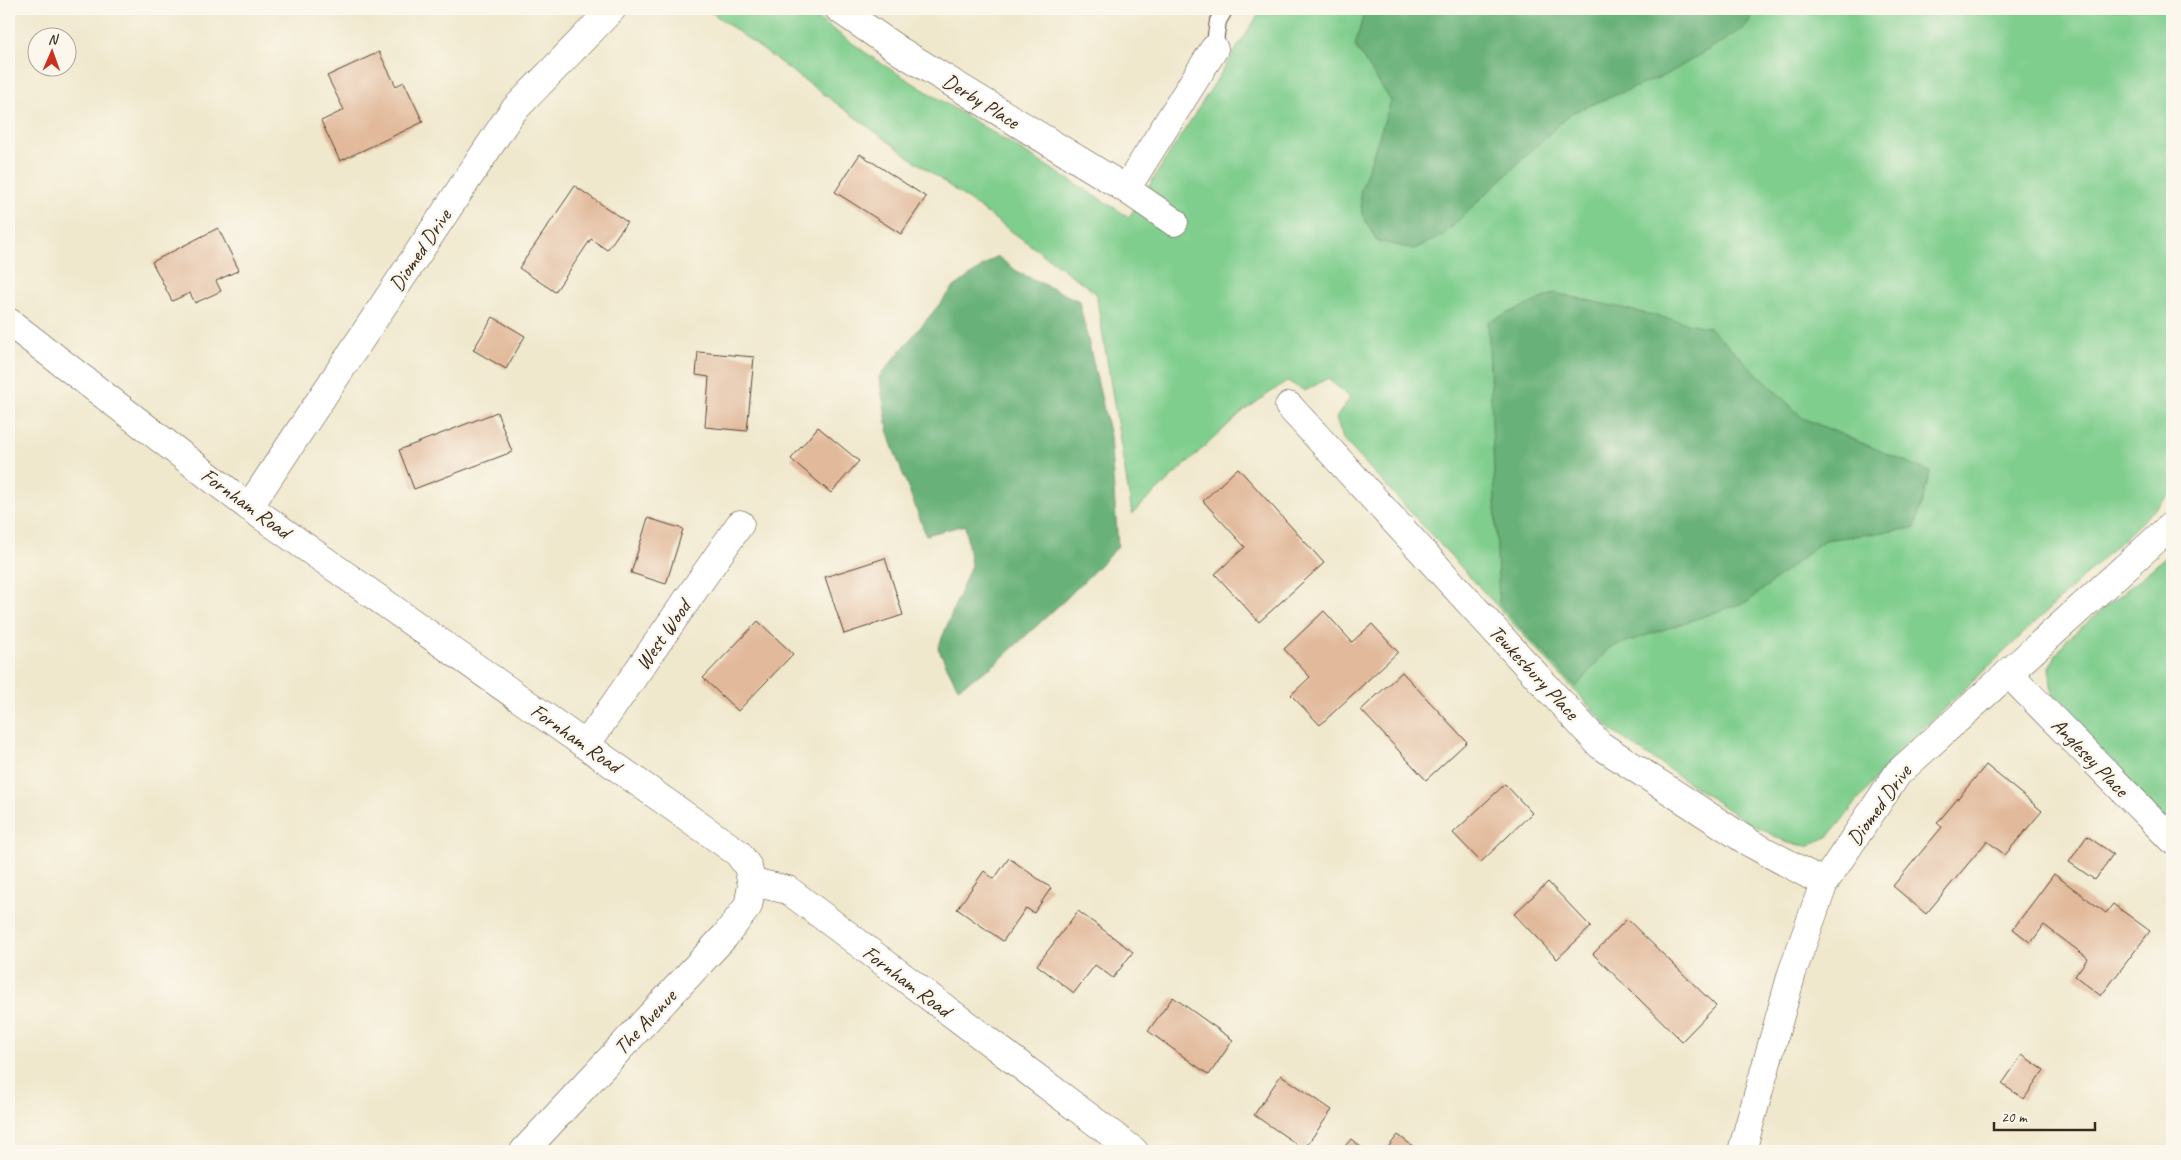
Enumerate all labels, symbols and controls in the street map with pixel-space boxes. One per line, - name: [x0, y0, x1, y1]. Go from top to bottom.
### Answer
- north arrow: [28, 28, 78, 78]
- text: N: [48, 31, 59, 48]
- street label: Derby Place: [938, 67, 1025, 135]
- street label: Diomed Drive: [383, 203, 458, 296]
- street label: Fornham Road: [196, 462, 299, 546]
- street label: West Wood: [630, 593, 698, 675]
- street label: Tewkesbury Place: [1483, 619, 1585, 726]
- street label: Fornham Road: [526, 697, 629, 781]
- street label: Anglesey Place: [2046, 712, 2136, 804]
- street label: Diomed Drive: [1841, 759, 1918, 850]
- street label: Fornham Road: [858, 939, 959, 1025]
- street label: The Avenue: [608, 982, 683, 1060]
- scale bar: [1994, 1100, 2095, 1132]
- text: 20 m: [2001, 1108, 2028, 1127]

